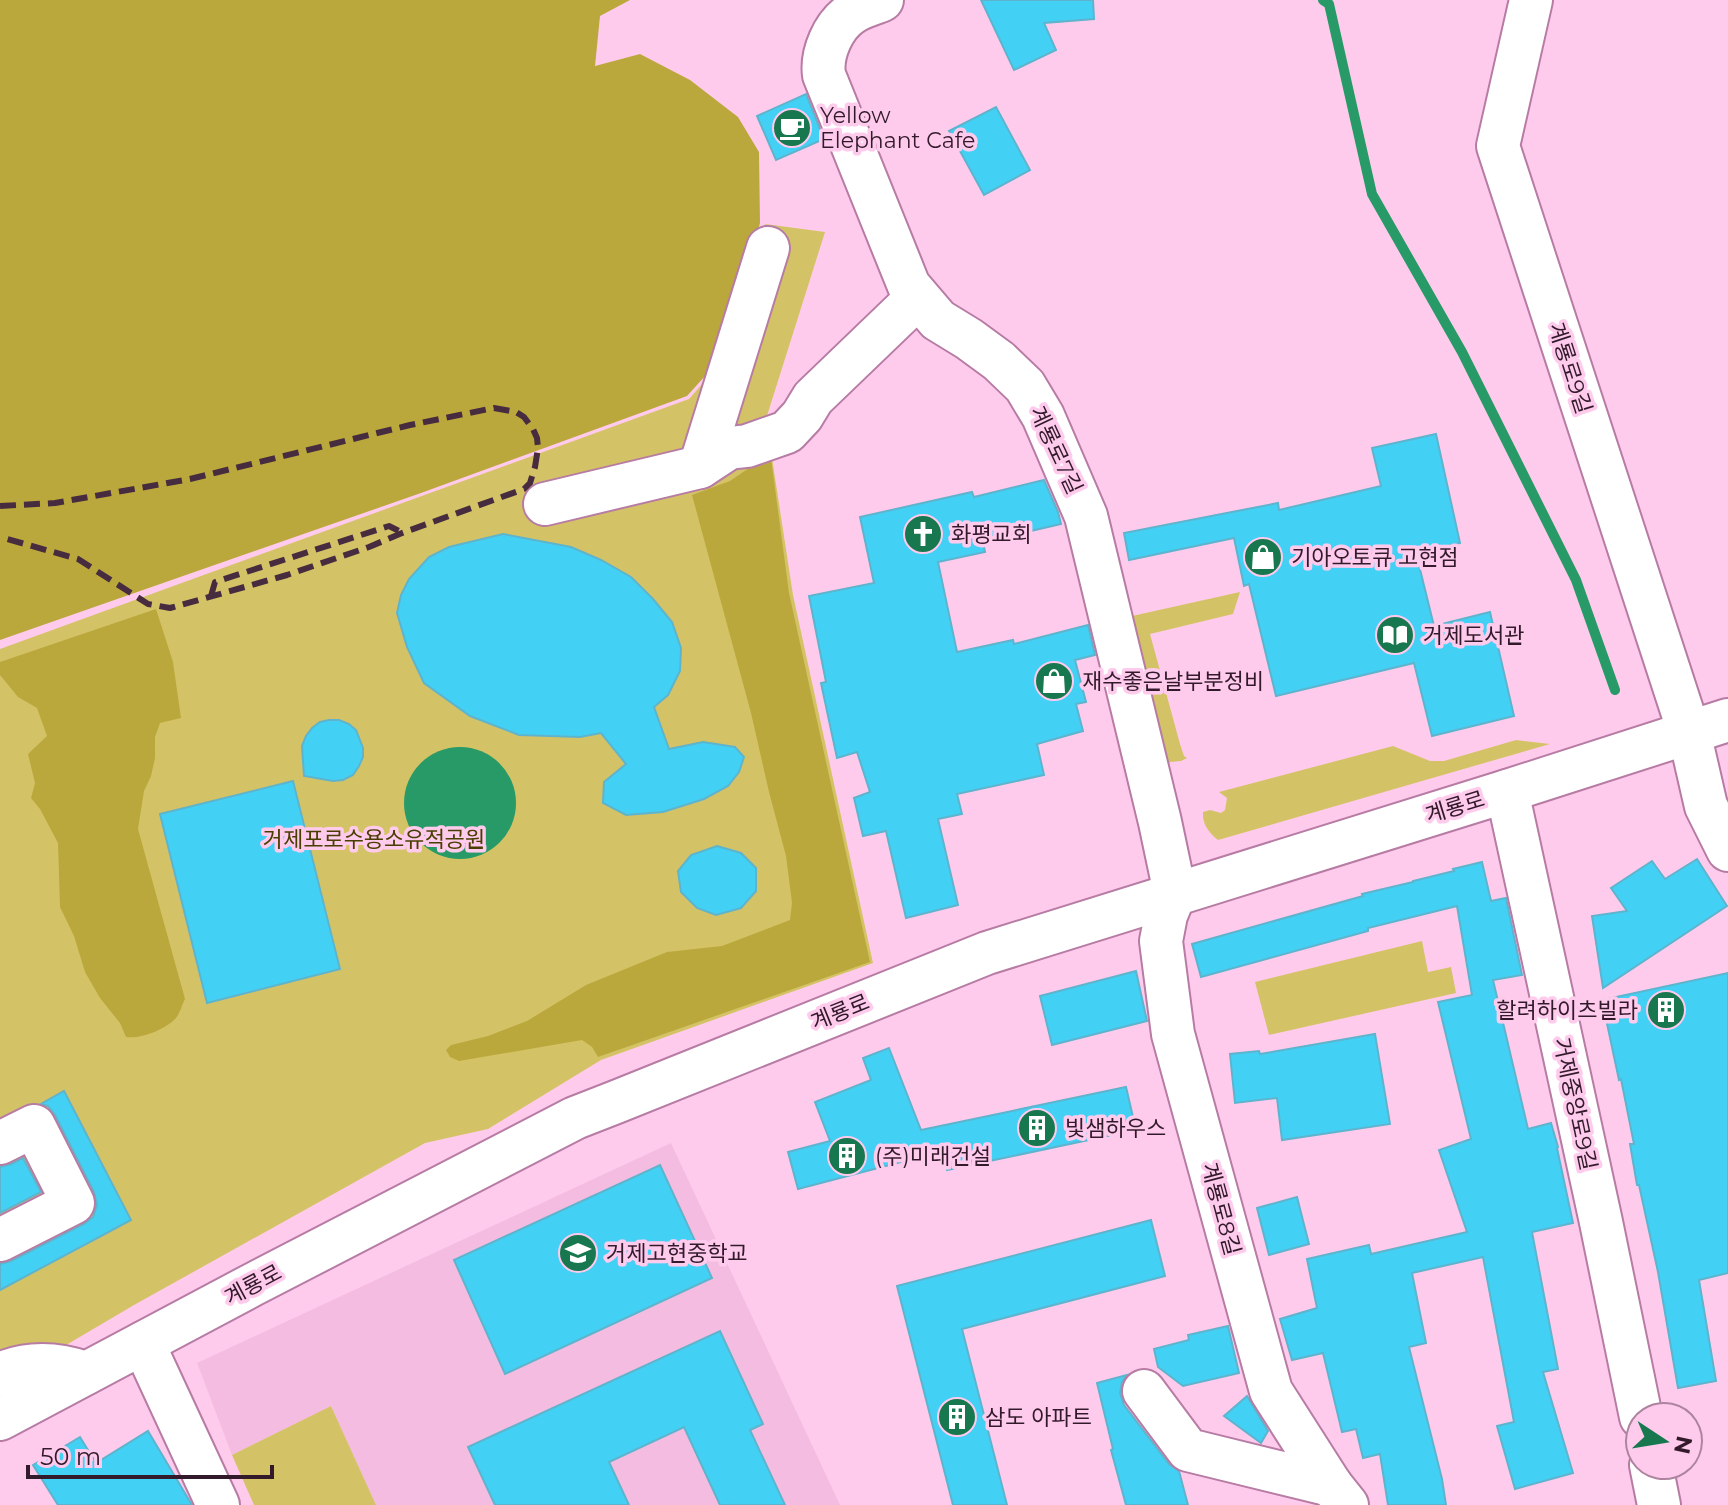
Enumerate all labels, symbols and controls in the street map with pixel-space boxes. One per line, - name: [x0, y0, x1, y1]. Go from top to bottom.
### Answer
- place label: Yellow Elephant Cafe: [820, 102, 975, 154]
- cafe icon: Yellow Elephant Cafe: [771, 107, 813, 149]
- street label: 계룡로9길: [1543, 319, 1597, 417]
- street label: 계룡로7길: [1024, 402, 1088, 498]
- church icon: 화평교회: [902, 513, 944, 555]
- place label: 화평교회: [951, 521, 1032, 548]
- shop icon: 기아오토큐 고현점: [1242, 536, 1284, 578]
- place label: 기아오토큐 고현점: [1291, 544, 1459, 571]
- library icon: 거제도서관: [1374, 614, 1416, 656]
- place label: 거제도서관: [1423, 622, 1524, 649]
- shop icon: 재수좋은날부분정비: [1033, 660, 1075, 702]
- place label: 재수좋은날부분정비: [1082, 668, 1264, 695]
- street label: 계룡로: [1422, 785, 1488, 829]
- park label: 거제포로수용소유적공원: [263, 826, 485, 853]
- street label: 계룡로: [807, 988, 873, 1036]
- building icon: 할려하이츠빌라: [1645, 989, 1687, 1031]
- place label: 할려하이츠빌라: [1496, 997, 1638, 1024]
- street label: 거제중앙로9길: [1548, 1035, 1602, 1173]
- building icon: 빛샘하우스: [1016, 1107, 1058, 1149]
- place label: 빛샘하우스: [1065, 1115, 1166, 1142]
- building icon: (주)미래건설: [826, 1135, 868, 1177]
- place label: (주)미래건설: [875, 1143, 991, 1170]
- street label: 계룡로8길: [1196, 1160, 1246, 1258]
- school or university icon: 거제고현중학교: [557, 1232, 599, 1274]
- place label: 거제고현중학교: [606, 1240, 748, 1267]
- street label: 계룡로: [220, 1259, 286, 1311]
- building icon: 삼도 아파트: [936, 1396, 978, 1438]
- north arrow: [1624, 1401, 1704, 1481]
- place label: 삼도 아파트: [985, 1404, 1092, 1431]
- scale bar: [28, 1429, 272, 1479]
- text: N: [1668, 1434, 1698, 1457]
- text: 50 m: [40, 1442, 101, 1471]

